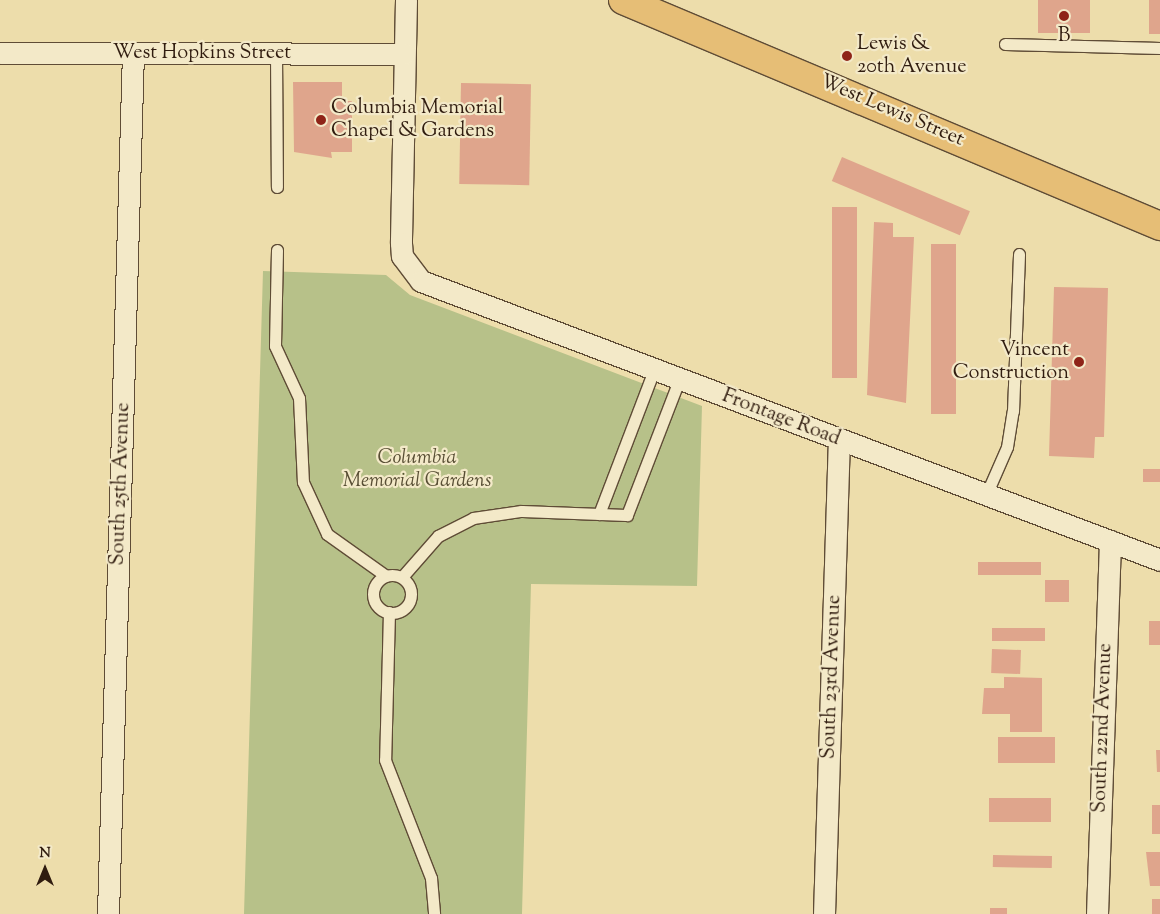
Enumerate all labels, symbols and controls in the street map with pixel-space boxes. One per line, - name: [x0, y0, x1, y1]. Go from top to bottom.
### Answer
- marker: B: [1058, 10, 1070, 22]
- place label: B: [1058, 24, 1070, 48]
- place label: Lewis & 20th Avenue: [857, 32, 966, 79]
- street label: West Hopkins Street: [113, 41, 291, 65]
- marker: Lewis & 20th Avenue: [841, 50, 853, 62]
- street label: West Lewis Street: [816, 70, 968, 152]
- place label: Columbia Memorial Chapel & Gardens: [331, 96, 503, 143]
- marker: Columbia Memorial Chapel & Gardens: [315, 114, 327, 126]
- place label: Vincent Construction: [953, 339, 1069, 386]
- marker: Vincent Construction: [1073, 356, 1085, 368]
- street label: Frontage Road: [718, 384, 844, 452]
- street label: South 25th Avenue: [106, 402, 136, 566]
- park label: Columbia Memorial Gardens: [343, 447, 491, 494]
- street label: South 23rd Avenue: [817, 594, 847, 760]
- street label: South 22nd Avenue: [1088, 643, 1118, 813]
- north arrow: [20, 844, 70, 894]
- text: N: [39, 844, 51, 864]

